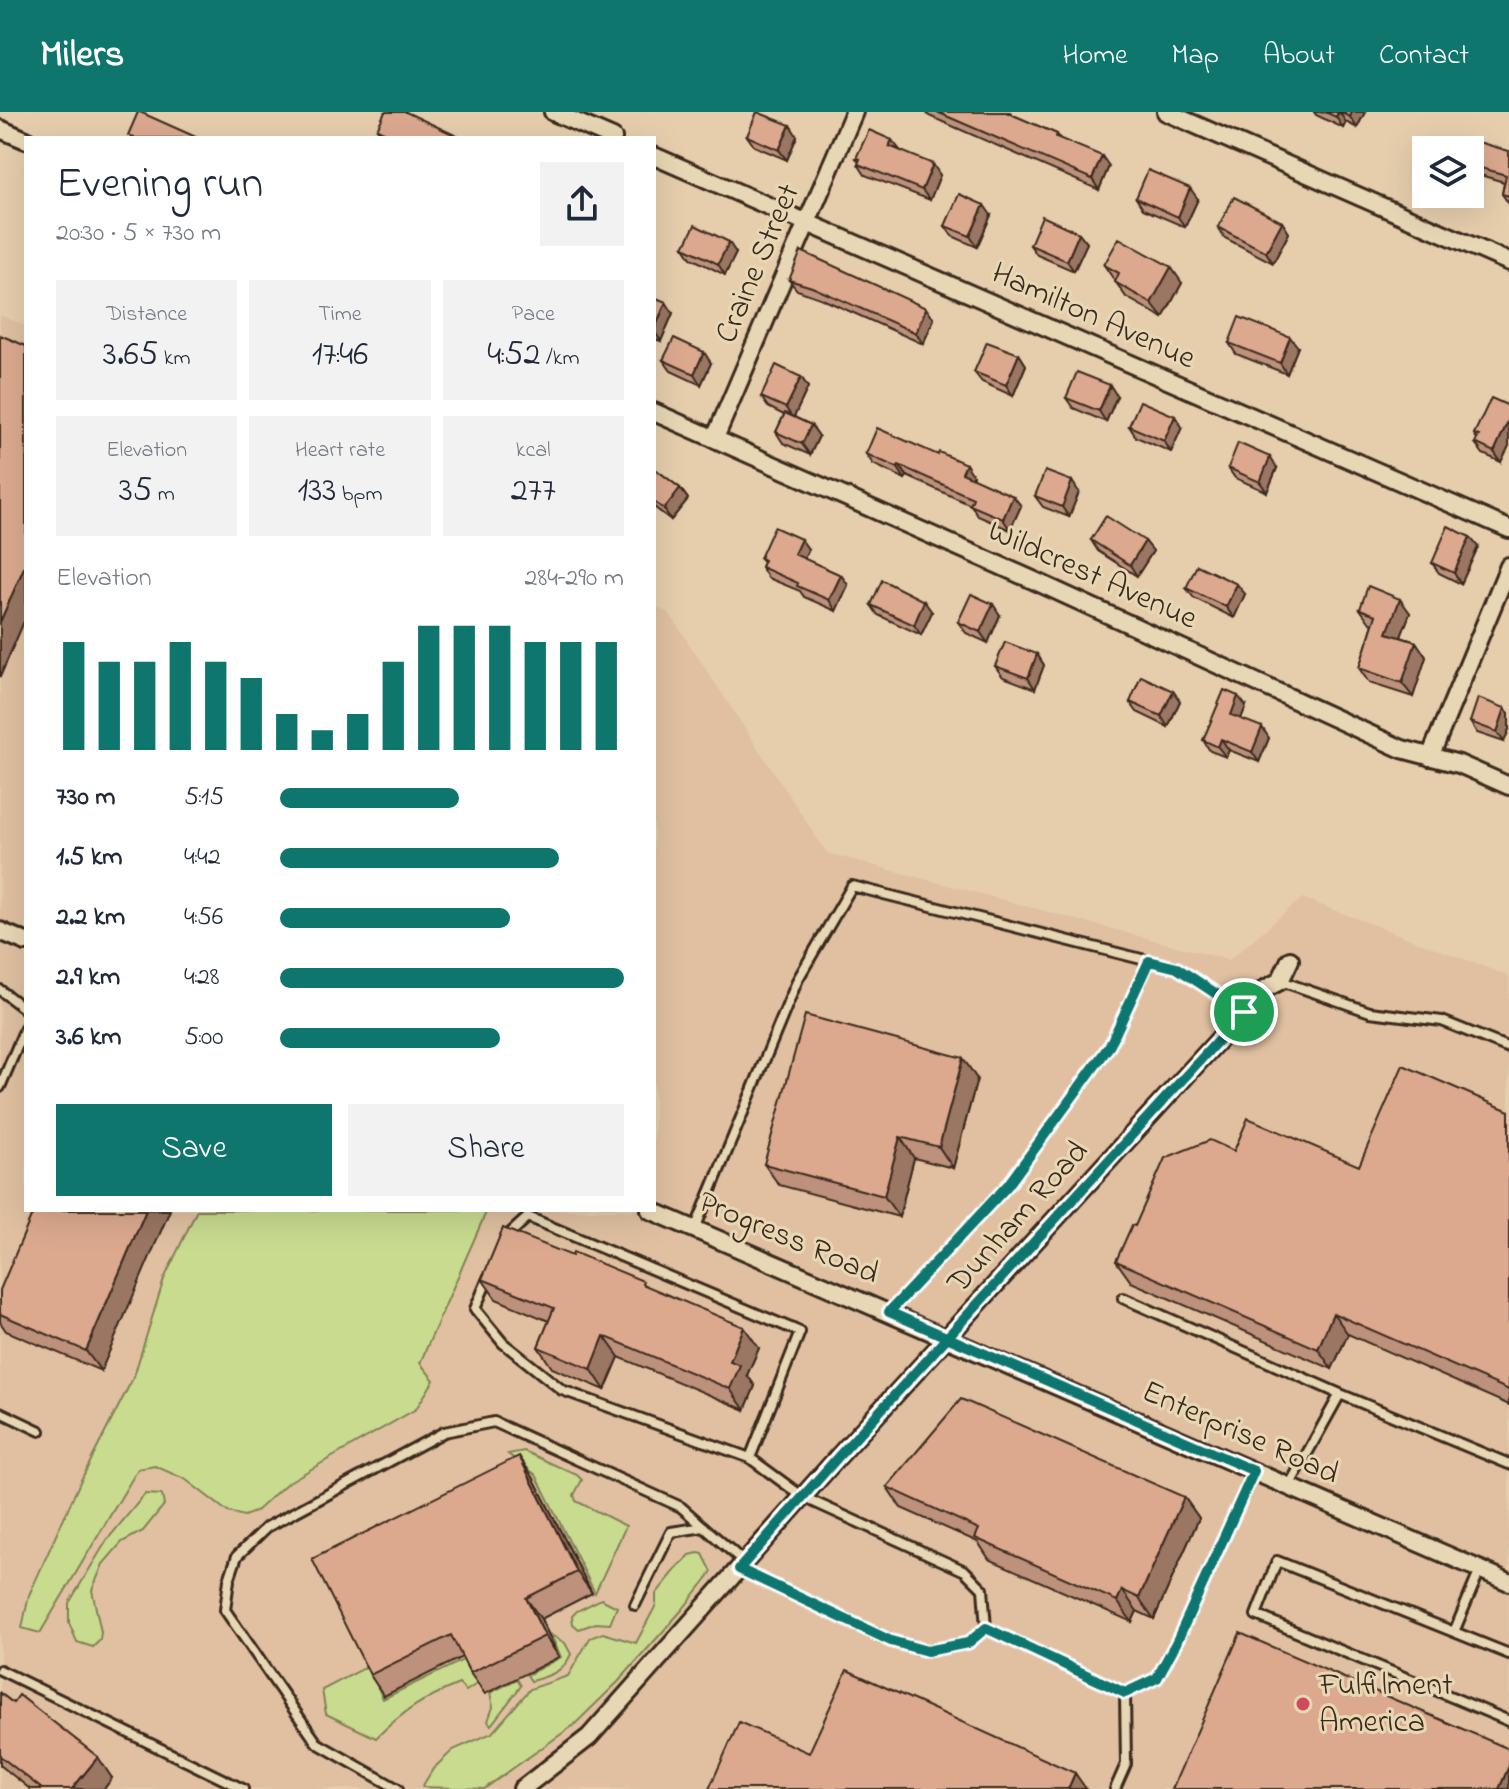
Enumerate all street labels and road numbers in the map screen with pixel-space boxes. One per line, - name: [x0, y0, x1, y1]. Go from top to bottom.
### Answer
- street label: Craine Street: [704, 177, 814, 351]
- street label: Hamilton Avenue: [984, 251, 1203, 383]
- street label: Wildcrest Avenue: [980, 509, 1205, 643]
- street label: Dunham Road: [936, 1131, 1101, 1306]
- street label: Progress Road: [690, 1180, 886, 1298]
- street label: Enterprise Road: [1134, 1370, 1346, 1498]

